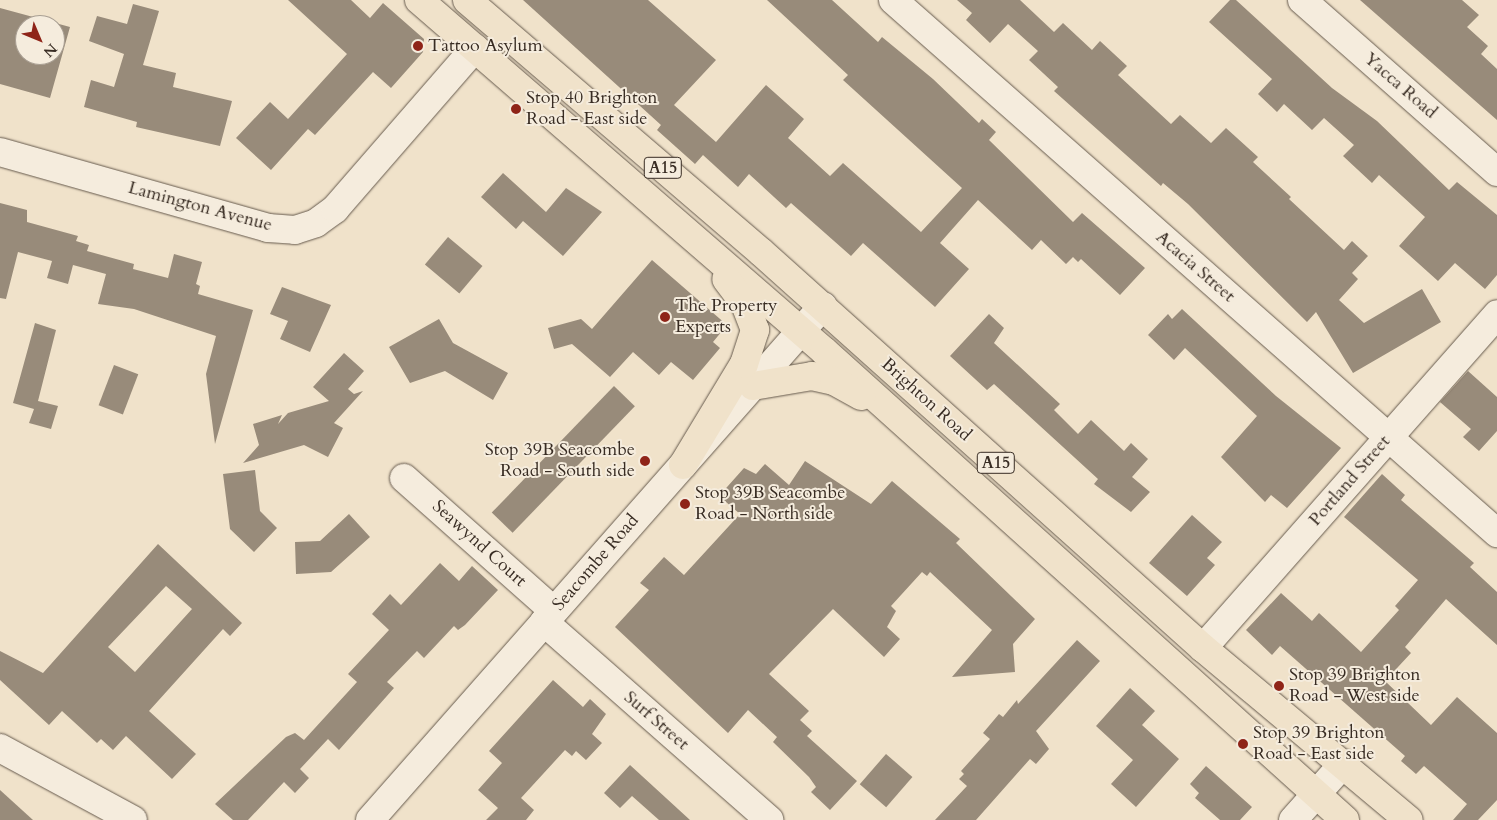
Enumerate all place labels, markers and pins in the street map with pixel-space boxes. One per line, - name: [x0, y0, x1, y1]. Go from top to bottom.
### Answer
- place label: Tattoo Asylum: [428, 35, 543, 57]
- marker: Tattoo Asylum: [412, 40, 424, 52]
- place label: Stop 40 Brighton Road - East side: [526, 88, 658, 130]
- marker: Stop 40 Brighton Road - East side: [510, 103, 522, 115]
- place label: The Property Experts: [675, 296, 778, 338]
- marker: The Property Experts: [659, 311, 671, 323]
- place label: Stop 39B Seacombe Road - South side: [485, 440, 635, 482]
- marker: Stop 39B Seacombe Road - South side: [639, 455, 651, 467]
- place label: Stop 39B Seacombe Road - North side: [695, 483, 845, 526]
- marker: Stop 39B Seacombe Road - North side: [679, 498, 691, 510]
- place label: Stop 39 Brighton Road - West side: [1289, 665, 1421, 708]
- marker: Stop 39 Brighton Road - West side: [1273, 680, 1285, 692]
- place label: Stop 39 Brighton Road - East side: [1253, 723, 1385, 766]
- marker: Stop 39 Brighton Road - East side: [1237, 738, 1249, 750]

